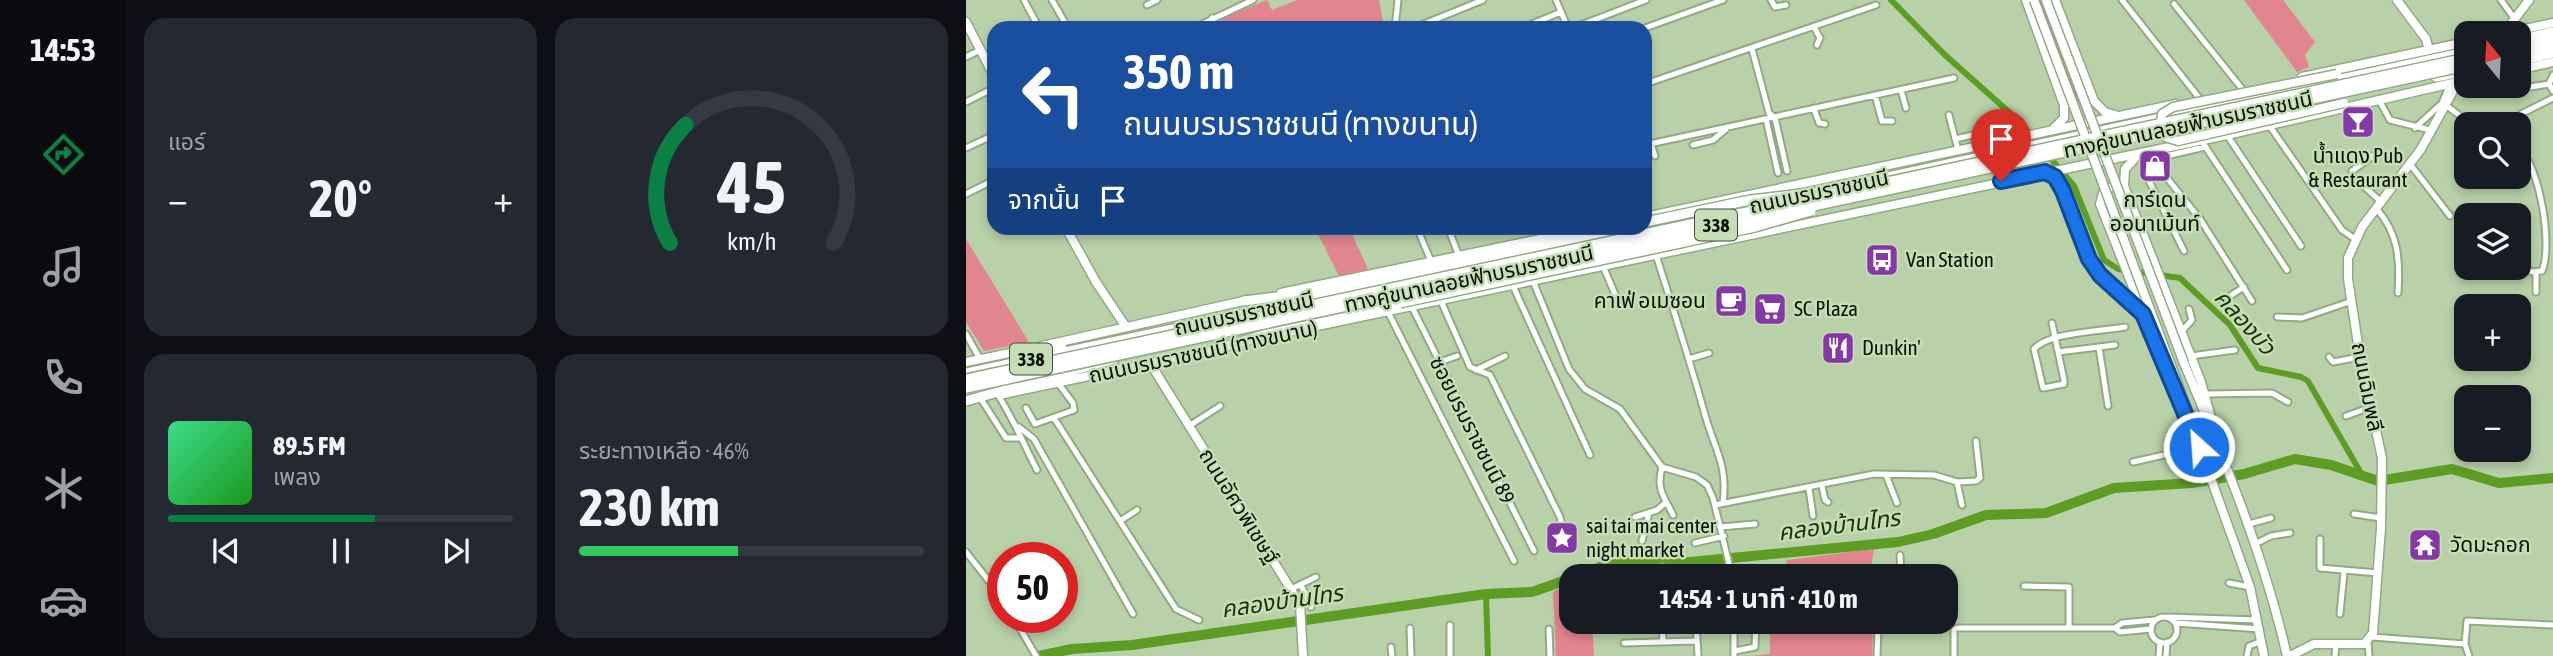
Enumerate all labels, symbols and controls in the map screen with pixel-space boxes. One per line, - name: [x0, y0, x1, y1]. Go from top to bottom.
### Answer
- north arrow: [2454, 21, 2530, 98]
- map controls: [2454, 21, 2531, 462]
- text: 14:53: [30, 31, 96, 68]
- text: 350 m: [1123, 43, 1234, 99]
- icon: left: [1008, 49, 1099, 140]
- street label: ทางคู่ขนานลอยฟ้าบรมราชชนนี: [2061, 86, 2315, 164]
- bar icon: น้ำแดง Pub & Restaurant: [2339, 103, 2377, 141]
- text: ถนนบรมราชชนนี (ทางขนาน): [1123, 105, 1478, 142]
- pin: [1971, 109, 2031, 181]
- button: search: [2454, 112, 2531, 189]
- icon: arrive: [1982, 120, 2020, 158]
- text: แอร์: [168, 129, 205, 155]
- icon: directions: [39, 130, 88, 179]
- place label: น้ำแดง Pub & Restaurant: [2309, 141, 2407, 191]
- text: 45: [716, 145, 786, 228]
- shop icon: การ์เดน ออนาเม้นท์: [2136, 147, 2174, 185]
- street label: ถนนบรมราชชนนี: [1747, 165, 1891, 218]
- text: 20°: [309, 168, 372, 228]
- text: −: [168, 177, 188, 220]
- text: +: [493, 177, 513, 220]
- icon: arrive: [1094, 182, 1132, 220]
- text: จากนั้น: [1008, 185, 1080, 215]
- place label: การ์เดน ออนาเม้นท์: [2110, 187, 2200, 235]
- button: layers: [2454, 203, 2531, 280]
- road number: 338: [1695, 210, 1737, 241]
- text: km/h: [727, 227, 776, 255]
- street label: ทางคู่ขนานลอยฟ้าบรมราชชนนี: [1342, 240, 1596, 318]
- bus stop icon: Van Station: [1863, 241, 1901, 279]
- icon: music: [39, 242, 88, 291]
- place label: Van Station: [1906, 247, 1994, 271]
- cafe icon: คาเฟ่ อเมซอน: [1712, 282, 1750, 320]
- water label: คลองบัว: [2209, 284, 2281, 360]
- street label: ถนนบรมราชชนนี: [1172, 287, 1316, 340]
- place label: คาเฟ่ อเมซอน: [1594, 288, 1706, 312]
- supermarket icon: SC Plaza: [1751, 290, 1789, 328]
- button: +: [2454, 294, 2531, 371]
- place label: SC Plaza: [1794, 296, 1858, 320]
- street label: ถนนบรมราชชนนี (ทางขนาน): [1086, 315, 1319, 387]
- restaurant icon: Dunkin': [1819, 329, 1857, 367]
- place label: Dunkin': [1862, 335, 1921, 359]
- street label: ถนนฉิมพลี: [2348, 340, 2388, 434]
- road number: 338: [1010, 344, 1052, 374]
- street label: ซอยบรมราชชนนี 89: [1425, 352, 1520, 507]
- icon: phone: [39, 353, 88, 402]
- button: −: [2454, 385, 2531, 462]
- position arrow: [2162, 410, 2236, 484]
- text: 89.5 FM: [273, 431, 346, 461]
- text: ระยะทางเหลือ · 46%: [579, 438, 749, 464]
- street label: ถนนอัศวพิเชษฐ์: [1195, 444, 1285, 568]
- icon: climate: [39, 464, 88, 513]
- text: เพลง: [273, 464, 321, 490]
- text: 230 km: [579, 477, 720, 537]
- water label: คลองบ้านไทร: [1777, 504, 1903, 545]
- place label: sai tai mai center night market: [1586, 513, 1717, 561]
- place icon: sai tai mai center night market: [1543, 519, 1581, 557]
- temple icon: วัดมะกอก: [2406, 526, 2444, 564]
- icon: previous: [207, 532, 245, 570]
- icon: pause: [322, 532, 360, 570]
- icon: next: [437, 532, 475, 570]
- place label: วัดมะกอก: [2450, 532, 2531, 556]
- speed limit sign: 50: [987, 542, 1078, 633]
- icon: car: [39, 576, 88, 625]
- water label: คลองบ้านไทร: [1220, 579, 1346, 622]
- text: 14:54 · 1 นาที · 410 m: [1659, 584, 1858, 614]

